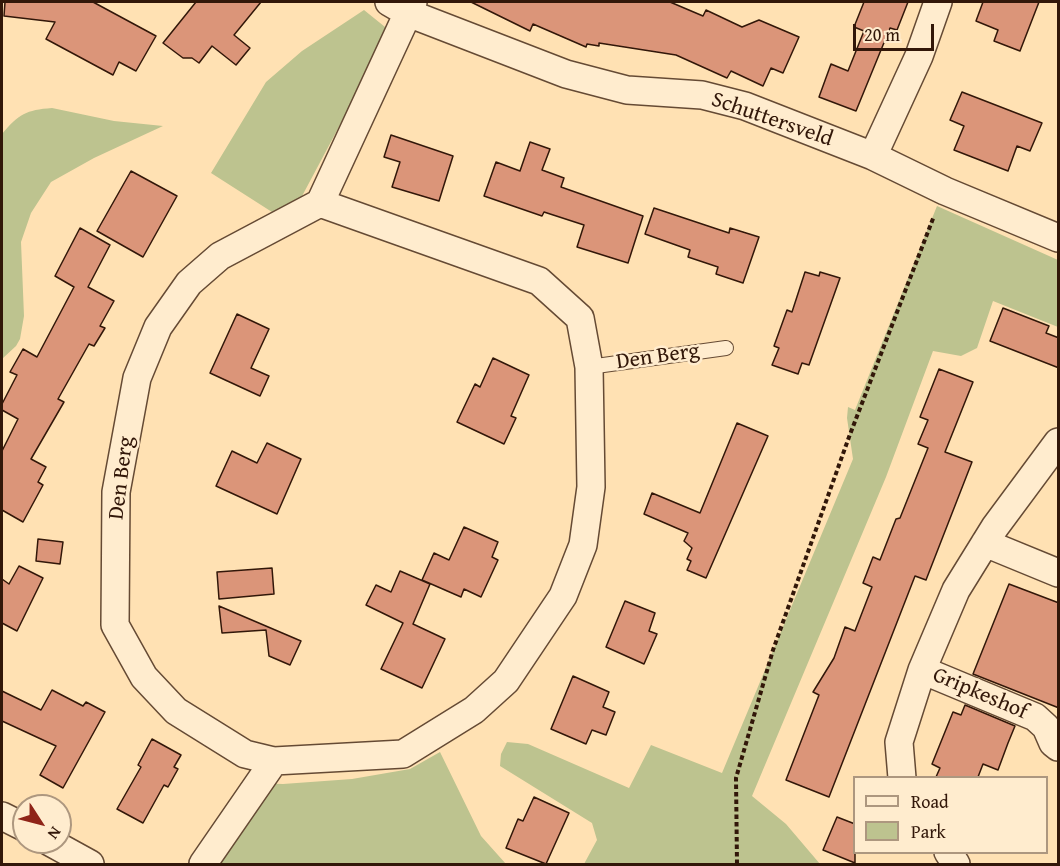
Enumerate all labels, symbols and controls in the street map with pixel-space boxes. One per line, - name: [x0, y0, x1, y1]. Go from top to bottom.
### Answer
- scale bar: [856, 12, 937, 50]
- text: 20 m: [864, 21, 900, 48]
- street label: Schuttersveld: [708, 87, 836, 153]
- street label: Den Berg: [615, 338, 701, 376]
- street label: Den Berg: [104, 435, 140, 521]
- street label: Gripkeshof: [929, 662, 1031, 726]
- legend: [853, 776, 1048, 854]
- text: Road: [911, 788, 949, 815]
- north arrow: [12, 794, 72, 854]
- text: Park: [911, 818, 946, 845]
- text: N: [42, 822, 68, 845]

